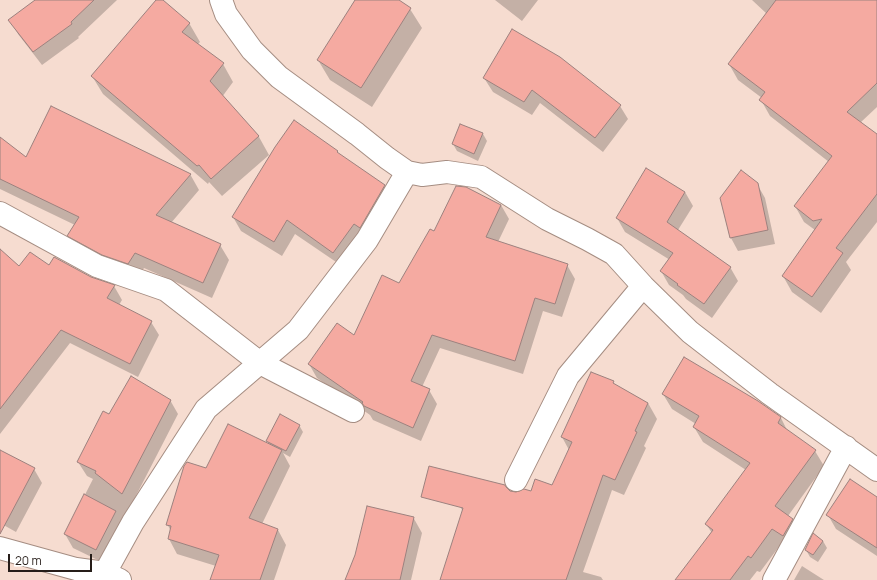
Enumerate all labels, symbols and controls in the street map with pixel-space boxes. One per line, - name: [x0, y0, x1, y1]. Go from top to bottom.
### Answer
- scale bar: [10, 546, 94, 572]
- text: 20 m: [15, 552, 42, 569]

